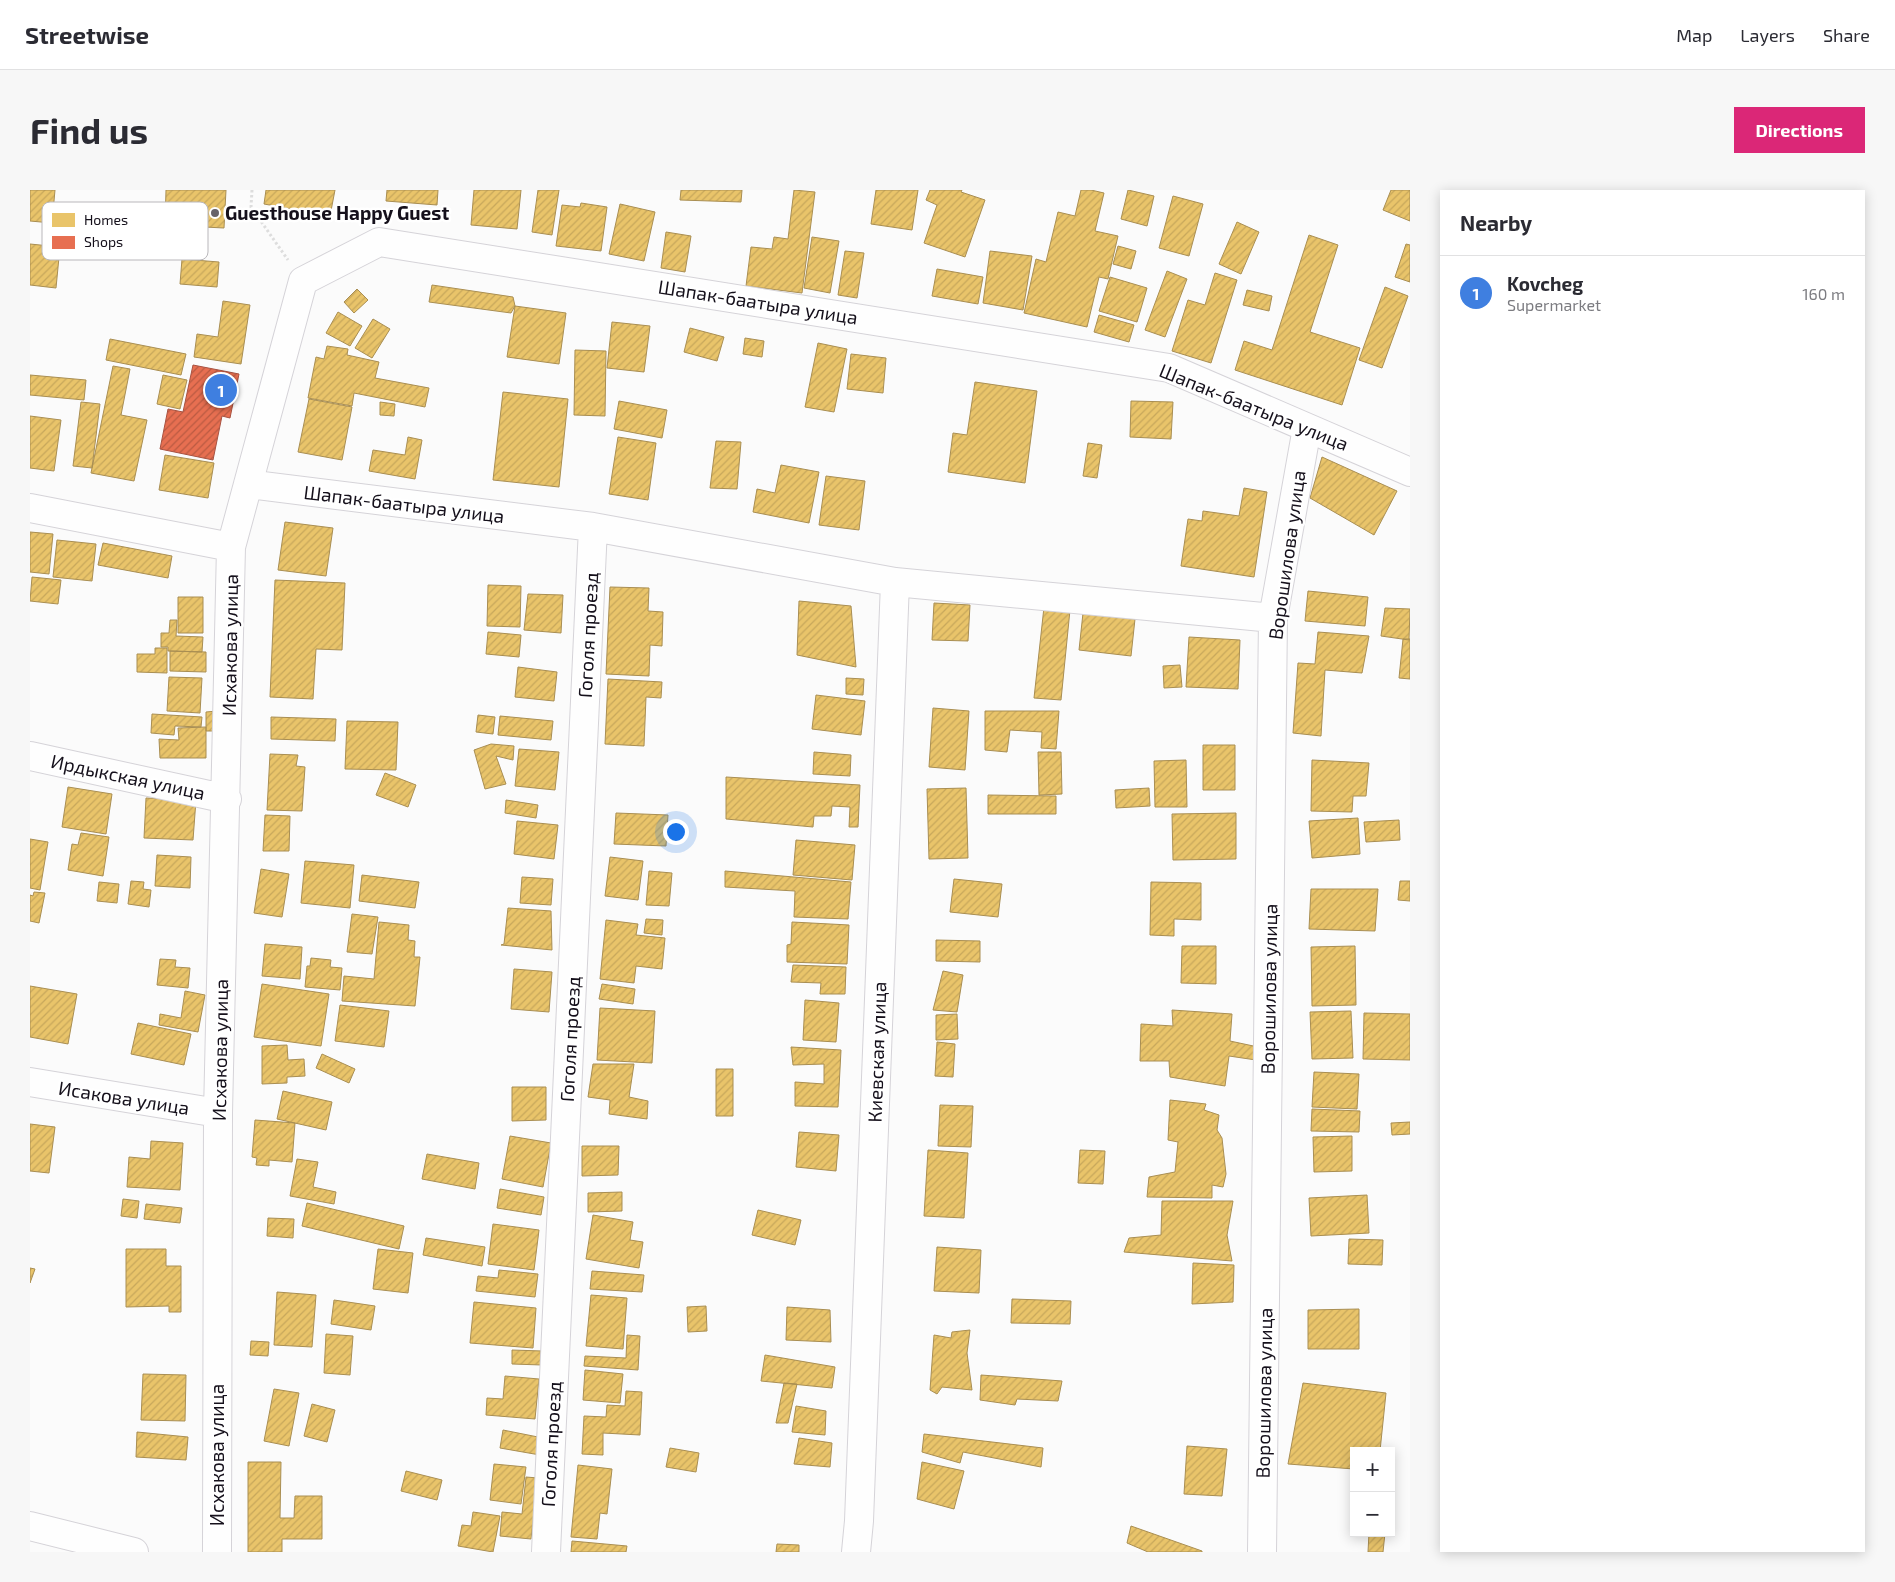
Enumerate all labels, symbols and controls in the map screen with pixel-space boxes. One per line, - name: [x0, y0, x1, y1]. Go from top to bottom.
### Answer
- text: Streetwise: [25, 20, 149, 49]
- text: Map: [1676, 24, 1712, 46]
- text: Layers: [1740, 24, 1795, 46]
- text: Share: [1823, 24, 1870, 46]
- button: Directions: [1734, 107, 1865, 153]
- text: Find us: [30, 109, 148, 151]
- place label: Guesthouse Happy Guest: [225, 201, 449, 225]
- legend: [42, 202, 208, 260]
- marker: Guesthouse Happy Guest: [209, 207, 221, 219]
- text: Nearby: [1460, 210, 1532, 235]
- text: Homes: [84, 211, 128, 228]
- text: Shops: [84, 233, 123, 250]
- text: Kovcheg: [1507, 272, 1583, 295]
- street label: Шапак-баатыра улица: [656, 274, 860, 330]
- text: 1: [1473, 284, 1479, 303]
- text: 160 m: [1802, 284, 1845, 303]
- text: Supermarket: [1507, 295, 1601, 314]
- street label: Шапак-баатыра улица: [1156, 358, 1352, 456]
- pin: 1: [205, 371, 237, 409]
- street label: Ворошилова улица: [1263, 469, 1311, 641]
- street label: Шапак-баатыра улица: [302, 480, 506, 528]
- street label: Гоголя проезд: [573, 572, 602, 698]
- street label: Исхакова улица: [217, 574, 243, 716]
- street label: Ирдыкская улица: [49, 749, 207, 805]
- your location: [663, 819, 689, 845]
- street label: Ворошилова улица: [1256, 903, 1282, 1075]
- street label: Гоголя проезд: [555, 976, 584, 1102]
- street label: Исхакова улица: [207, 979, 233, 1121]
- street label: Киевская улица: [863, 981, 891, 1123]
- street label: Исакова улица: [57, 1076, 191, 1120]
- street label: Ворошилова улица: [1251, 1307, 1277, 1479]
- street label: Гоголя проезд: [536, 1381, 565, 1507]
- street label: Исхакова улица: [205, 1384, 229, 1526]
- map controls: [1350, 1447, 1395, 1537]
- button: +: [1350, 1447, 1395, 1492]
- button: −: [1350, 1492, 1395, 1537]

